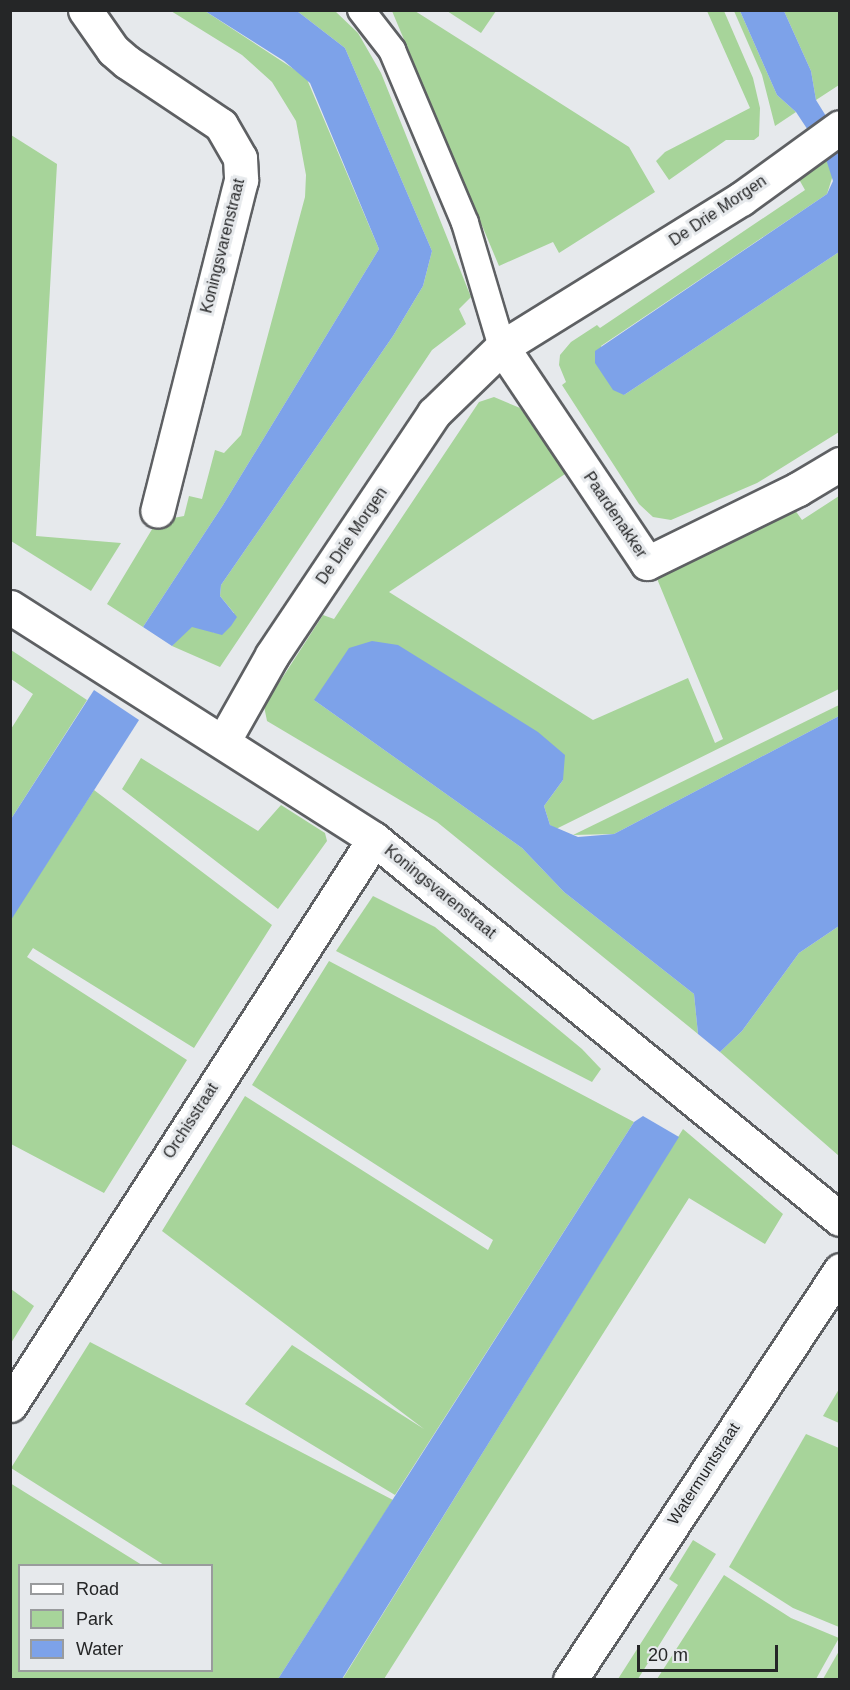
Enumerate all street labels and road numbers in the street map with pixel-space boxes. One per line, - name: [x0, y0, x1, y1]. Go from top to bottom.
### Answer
- street label: De Drie Morgen: [666, 171, 770, 251]
- street label: Koningsvarenstraat: [197, 177, 249, 315]
- street label: Paardenakker: [579, 468, 651, 562]
- street label: De Drie Morgen: [312, 484, 392, 588]
- street label: Koningsvarenstraat: [380, 841, 500, 943]
- street label: Orchisstraat: [159, 1080, 223, 1162]
- street label: Watermuntstraat: [664, 1419, 744, 1529]

